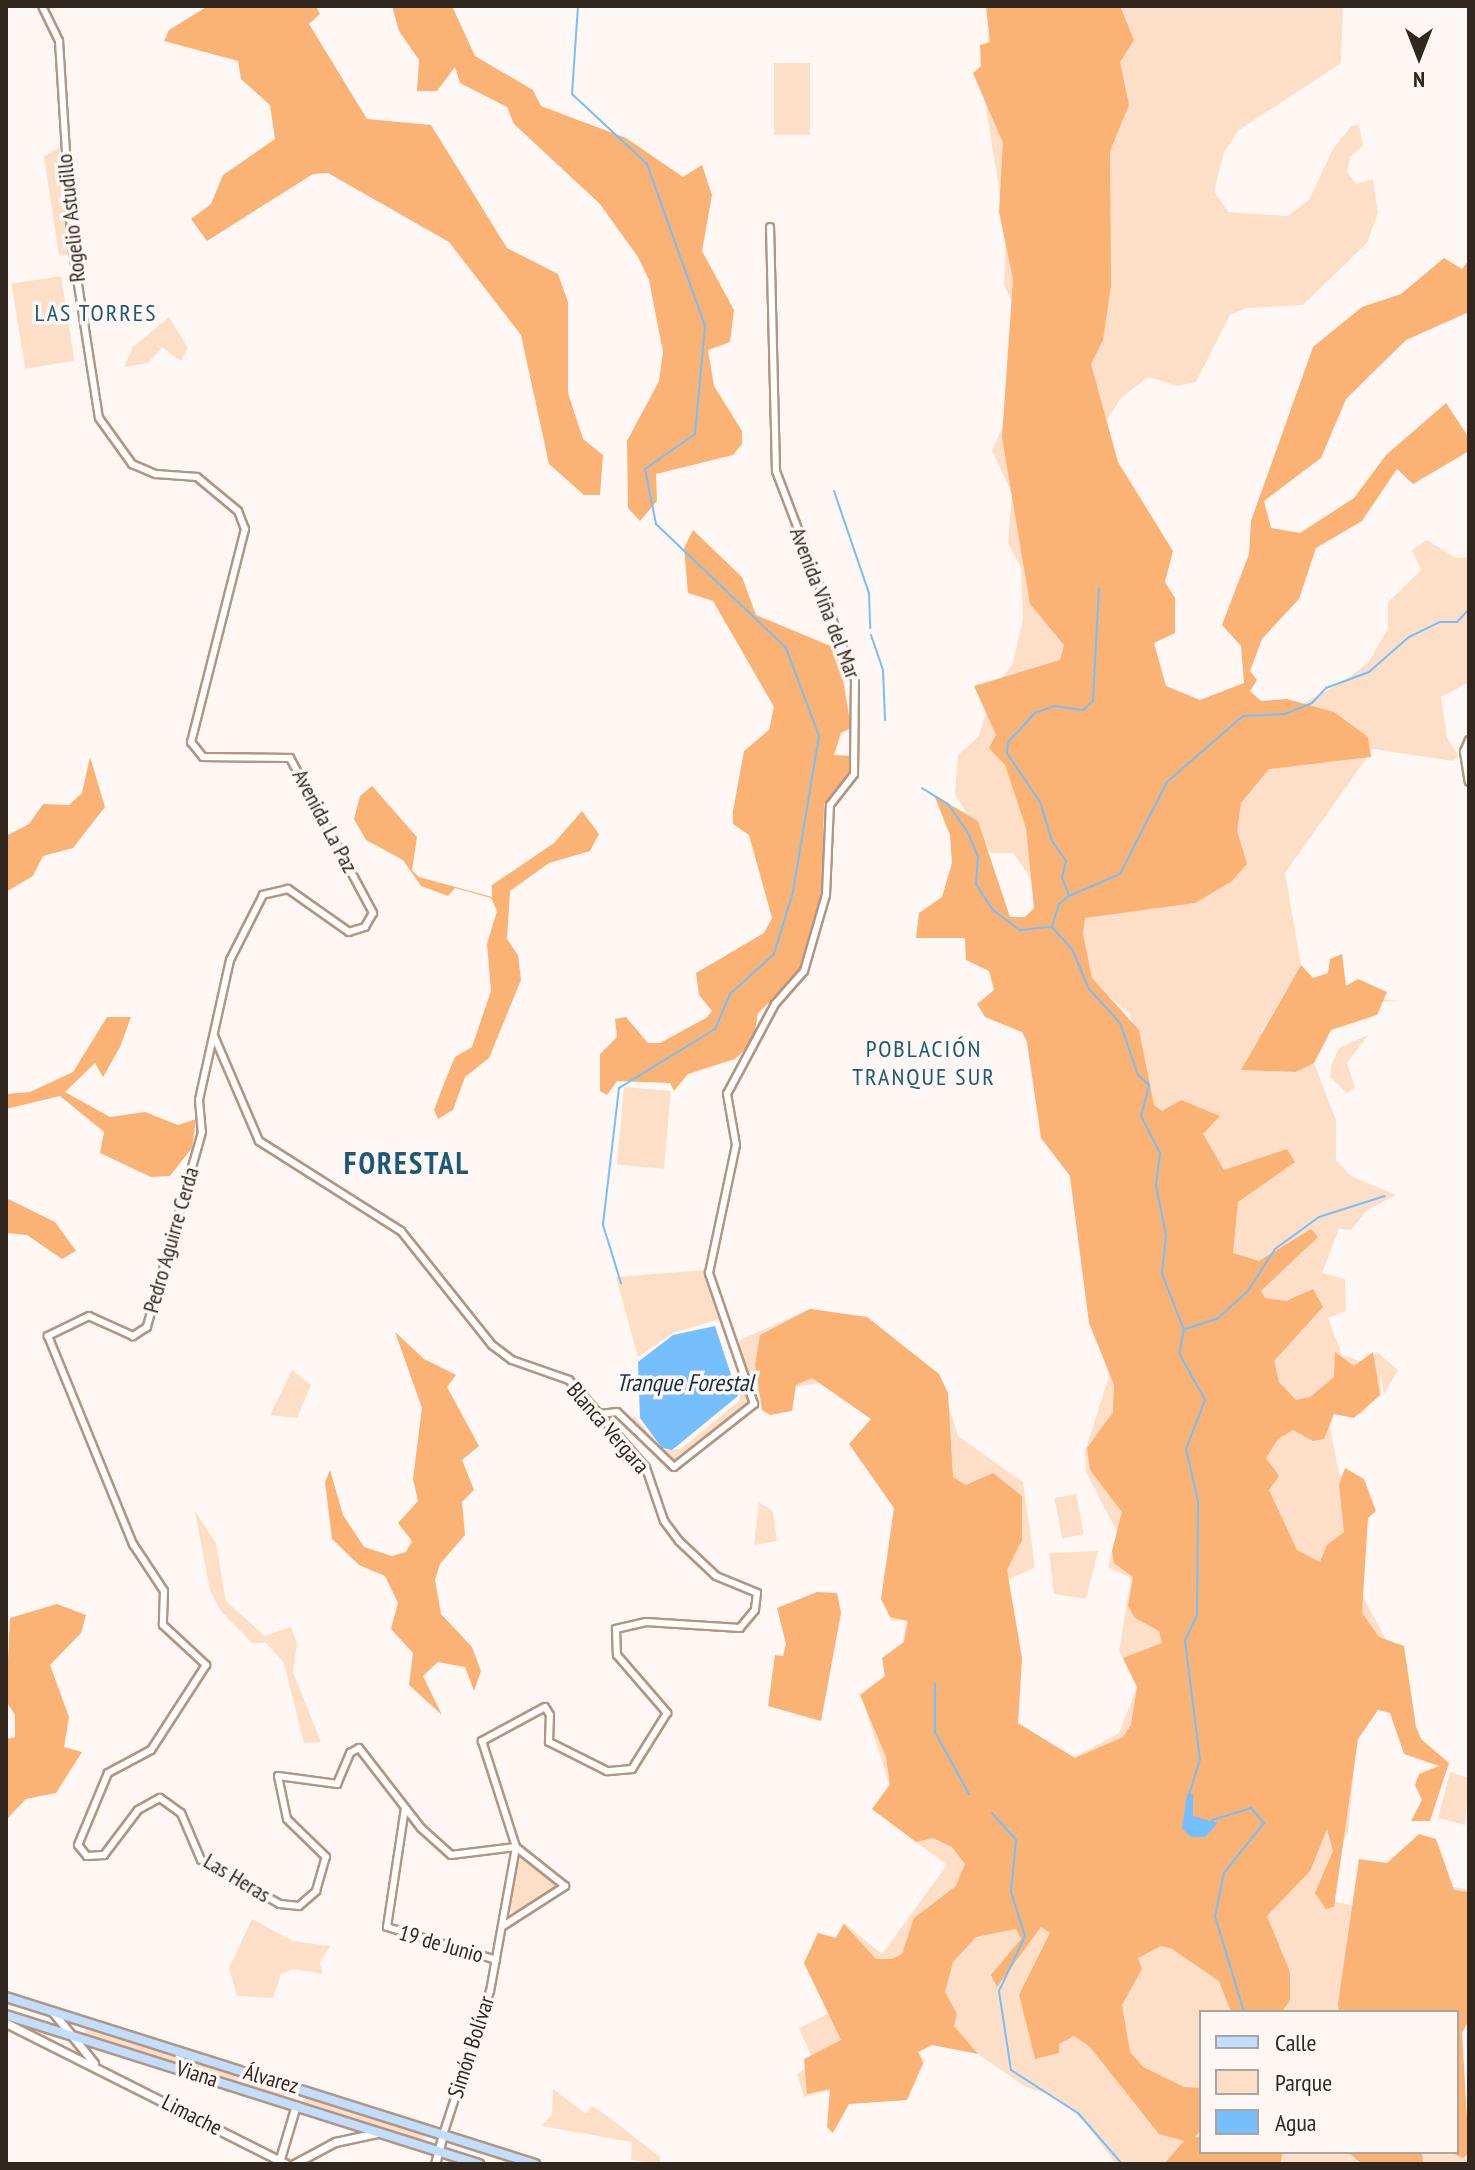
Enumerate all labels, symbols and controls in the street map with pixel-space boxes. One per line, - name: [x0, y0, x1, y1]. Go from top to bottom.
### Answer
- north arrow: [1379, 16, 1459, 96]
- text: N: [1413, 66, 1425, 94]
- street label: Rogelio Astudillo: [51, 152, 91, 284]
- district label: LAS TORRES: [34, 299, 158, 327]
- street label: Avenida Viña del Mar: [784, 524, 866, 682]
- street label: Avenida La Paz: [287, 765, 363, 877]
- district label: POBLACIÓN TRANQUE SUR: [852, 1035, 996, 1091]
- district label: FORESTAL: [344, 1145, 470, 1181]
- street label: Pedro Aguirre Cerda: [138, 1164, 204, 1316]
- water label: Tranque Forestal: [616, 1369, 754, 1397]
- street label: Blanca Vergara: [561, 1377, 655, 1479]
- street label: Las Heras: [199, 1848, 275, 1908]
- street label: 19 de Junio: [396, 1919, 486, 1969]
- street label: Simón Bolívar: [442, 1993, 500, 2101]
- legend: [1199, 2010, 1459, 2154]
- text: Calle: [1275, 2027, 1316, 2058]
- street label: Viana: [173, 2055, 221, 2093]
- street label: Álvarez: [241, 2059, 301, 2099]
- text: Parque: [1275, 2067, 1332, 2098]
- street label: Limache: [158, 2089, 226, 2141]
- text: Agua: [1275, 2107, 1316, 2138]

